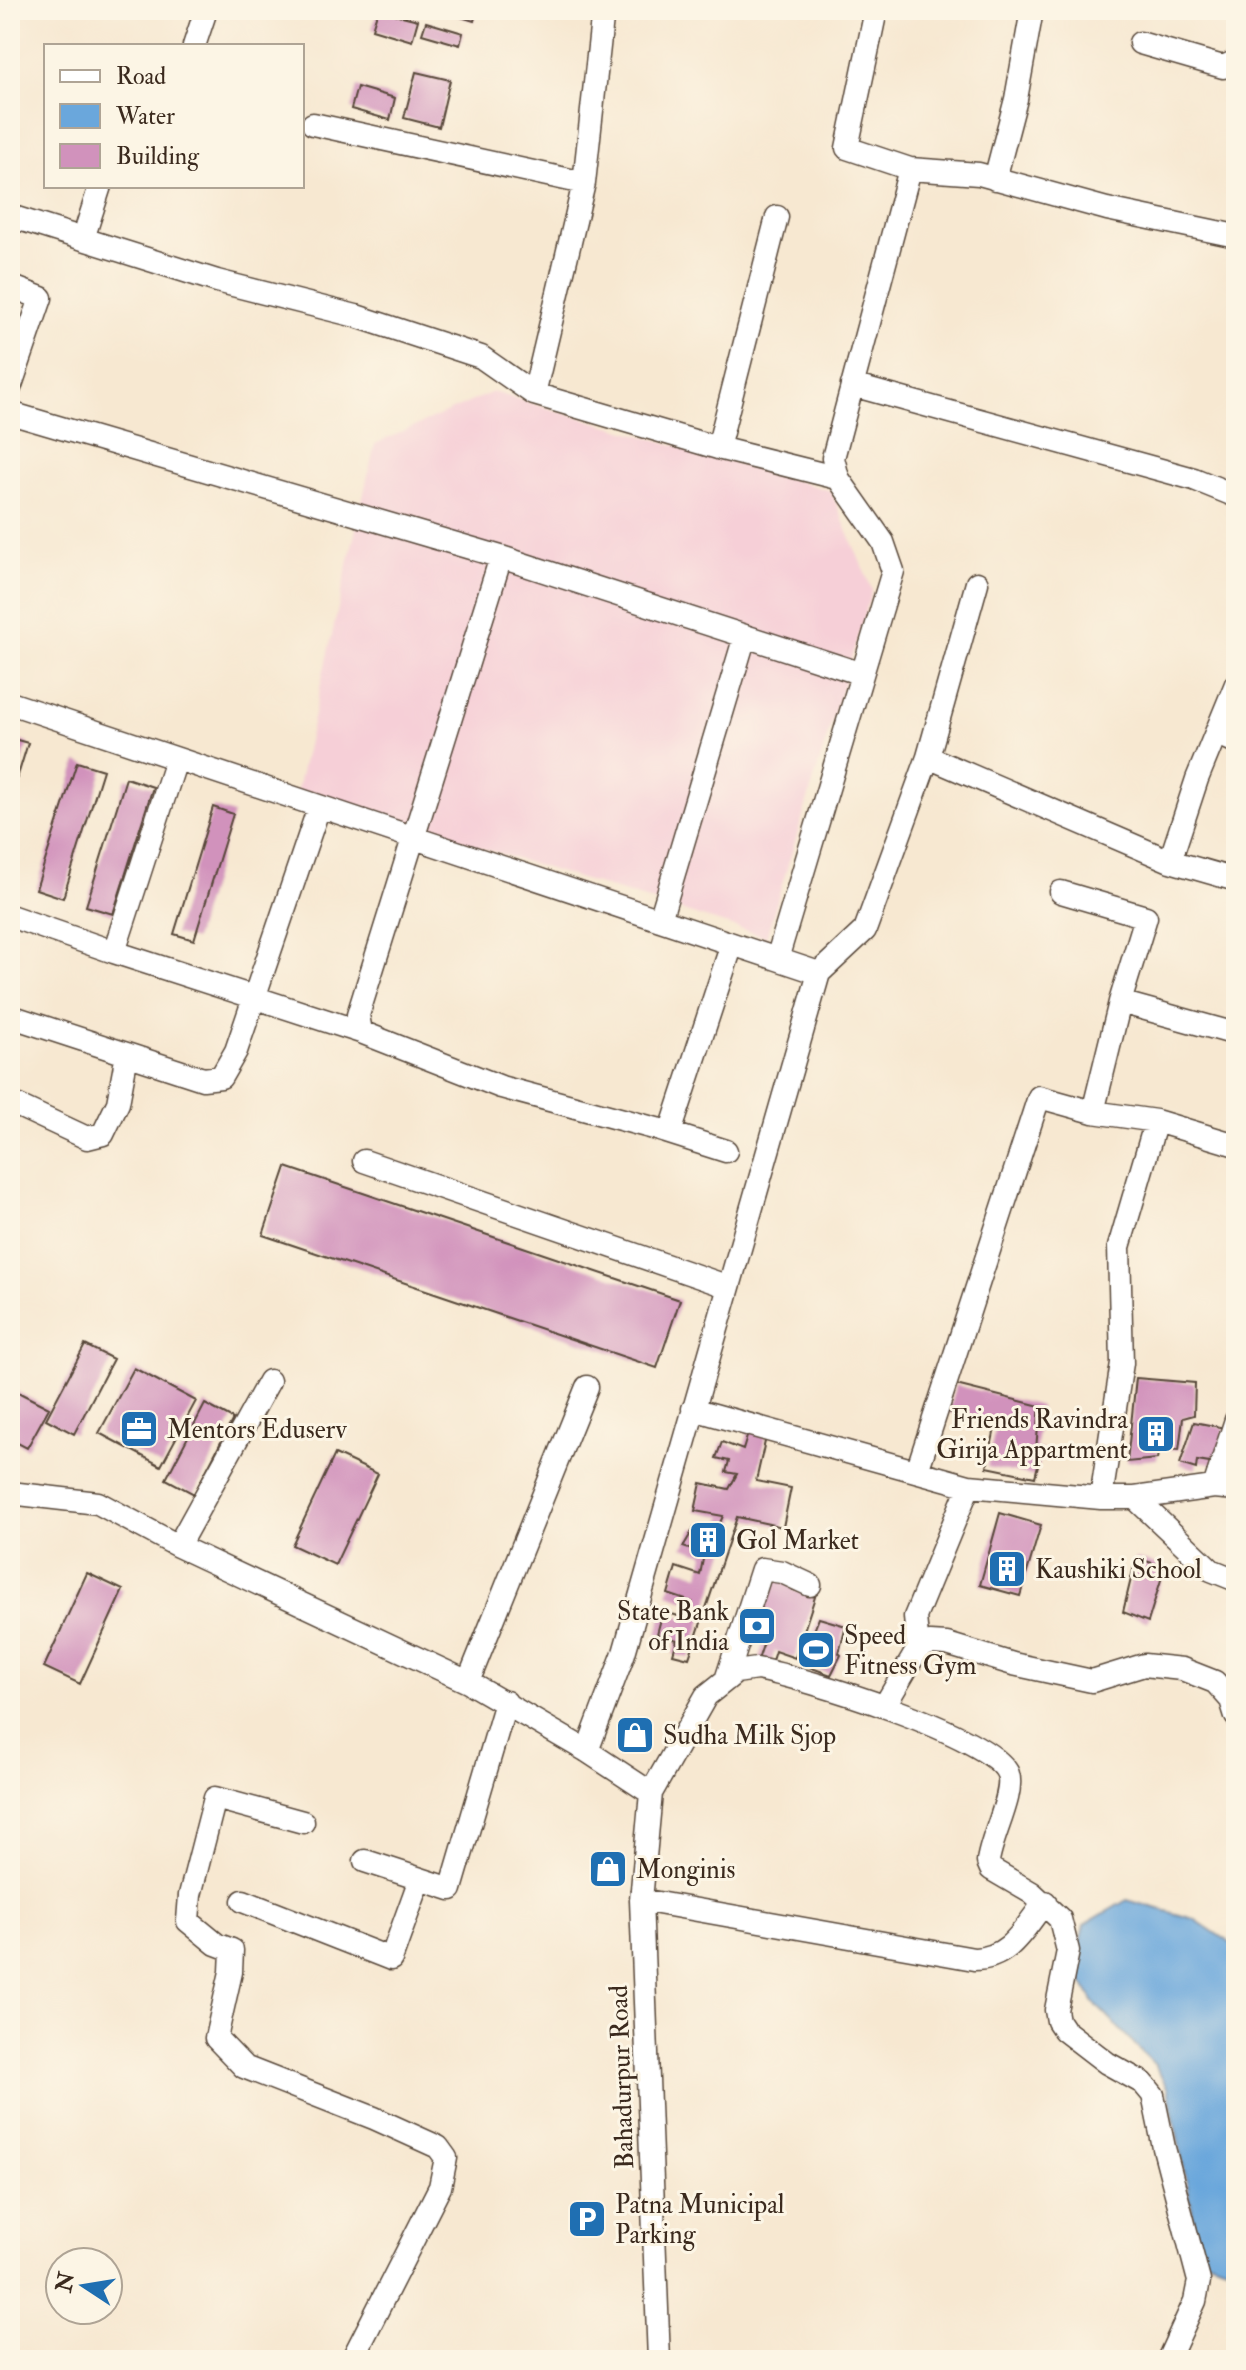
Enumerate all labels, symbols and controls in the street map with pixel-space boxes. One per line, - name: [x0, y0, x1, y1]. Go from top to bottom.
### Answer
- legend: [44, 44, 304, 188]
- text: Road: [116, 61, 166, 92]
- text: Water: [115, 101, 175, 132]
- text: Building: [116, 141, 200, 172]
- place label: Friends Ravindra Girija Appartment: [936, 1404, 1128, 1467]
- office icon: Mentors Eduserv: [118, 1408, 160, 1450]
- building icon: Friends Ravindra Girija Appartment: [1135, 1413, 1177, 1455]
- place label: Mentors Eduserv: [167, 1414, 347, 1446]
- building icon: Gol Market: [687, 1519, 729, 1561]
- place label: Gol Market: [736, 1525, 859, 1557]
- building icon: Kaushiki School: [986, 1548, 1028, 1590]
- place label: Kaushiki School: [1035, 1554, 1202, 1586]
- place label: State Bank of India: [617, 1596, 730, 1658]
- bank icon: State Bank of India: [736, 1605, 778, 1647]
- place label: Speed Fitness Gym: [844, 1620, 976, 1682]
- sports icon: Speed Fitness Gym: [795, 1629, 837, 1671]
- shop icon: Sudha Milk Sjop: [614, 1714, 656, 1756]
- place label: Sudha Milk Sjop: [663, 1720, 836, 1753]
- shop icon: Monginis: [587, 1848, 629, 1890]
- place label: Monginis: [636, 1854, 736, 1886]
- street label: Bahadurpur Road: [603, 1984, 642, 2169]
- place label: Patna Municipal Parking: [615, 2189, 785, 2251]
- parking icon: Patna Municipal Parking: [566, 2198, 608, 2240]
- north arrow: [44, 2246, 124, 2326]
- text: N: [49, 2269, 81, 2296]

